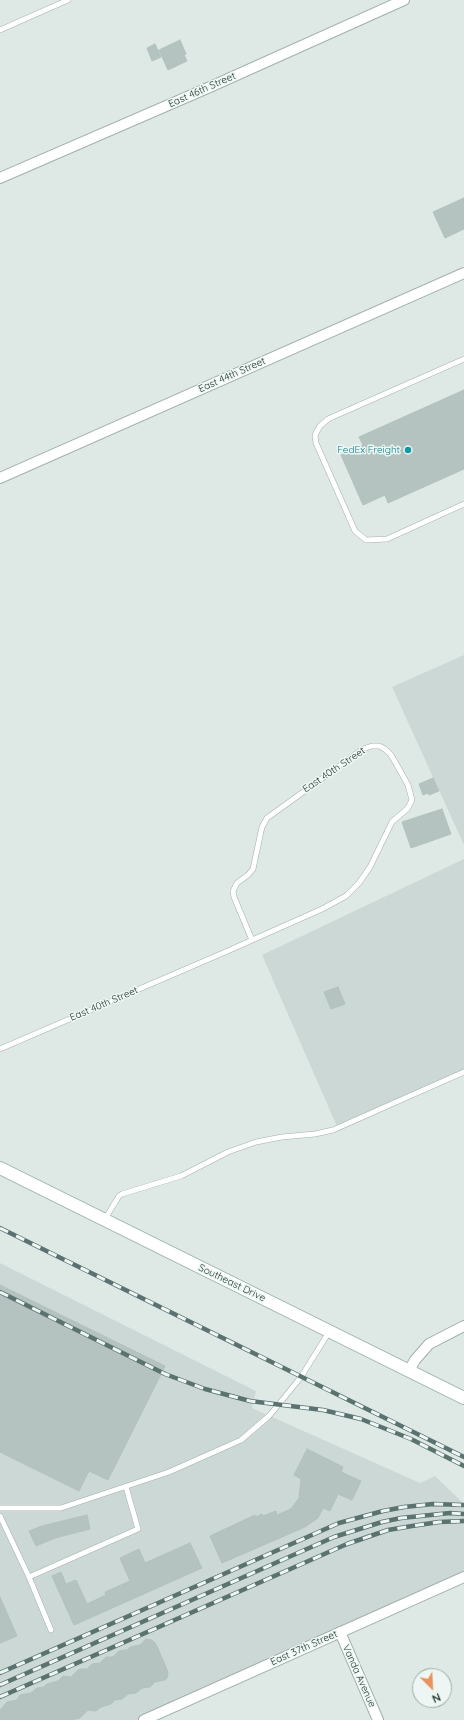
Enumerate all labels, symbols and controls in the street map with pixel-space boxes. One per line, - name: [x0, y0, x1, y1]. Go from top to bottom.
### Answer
- street label: East 46th Street: [167, 70, 237, 110]
- street label: East 44th Street: [197, 355, 267, 395]
- place label: FedEx Freight: [337, 444, 400, 456]
- marker: FedEx Freight: [403, 445, 413, 455]
- street label: East 40th Street: [300, 745, 368, 795]
- street label: East 40th Street: [68, 984, 140, 1024]
- street label: Southeast Drive: [197, 1262, 267, 1304]
- street label: East 37th Street: [269, 1628, 339, 1668]
- street label: Vanda Avenue: [340, 1643, 378, 1709]
- north arrow: [412, 1668, 452, 1708]
- text: N: [430, 1690, 443, 1706]

